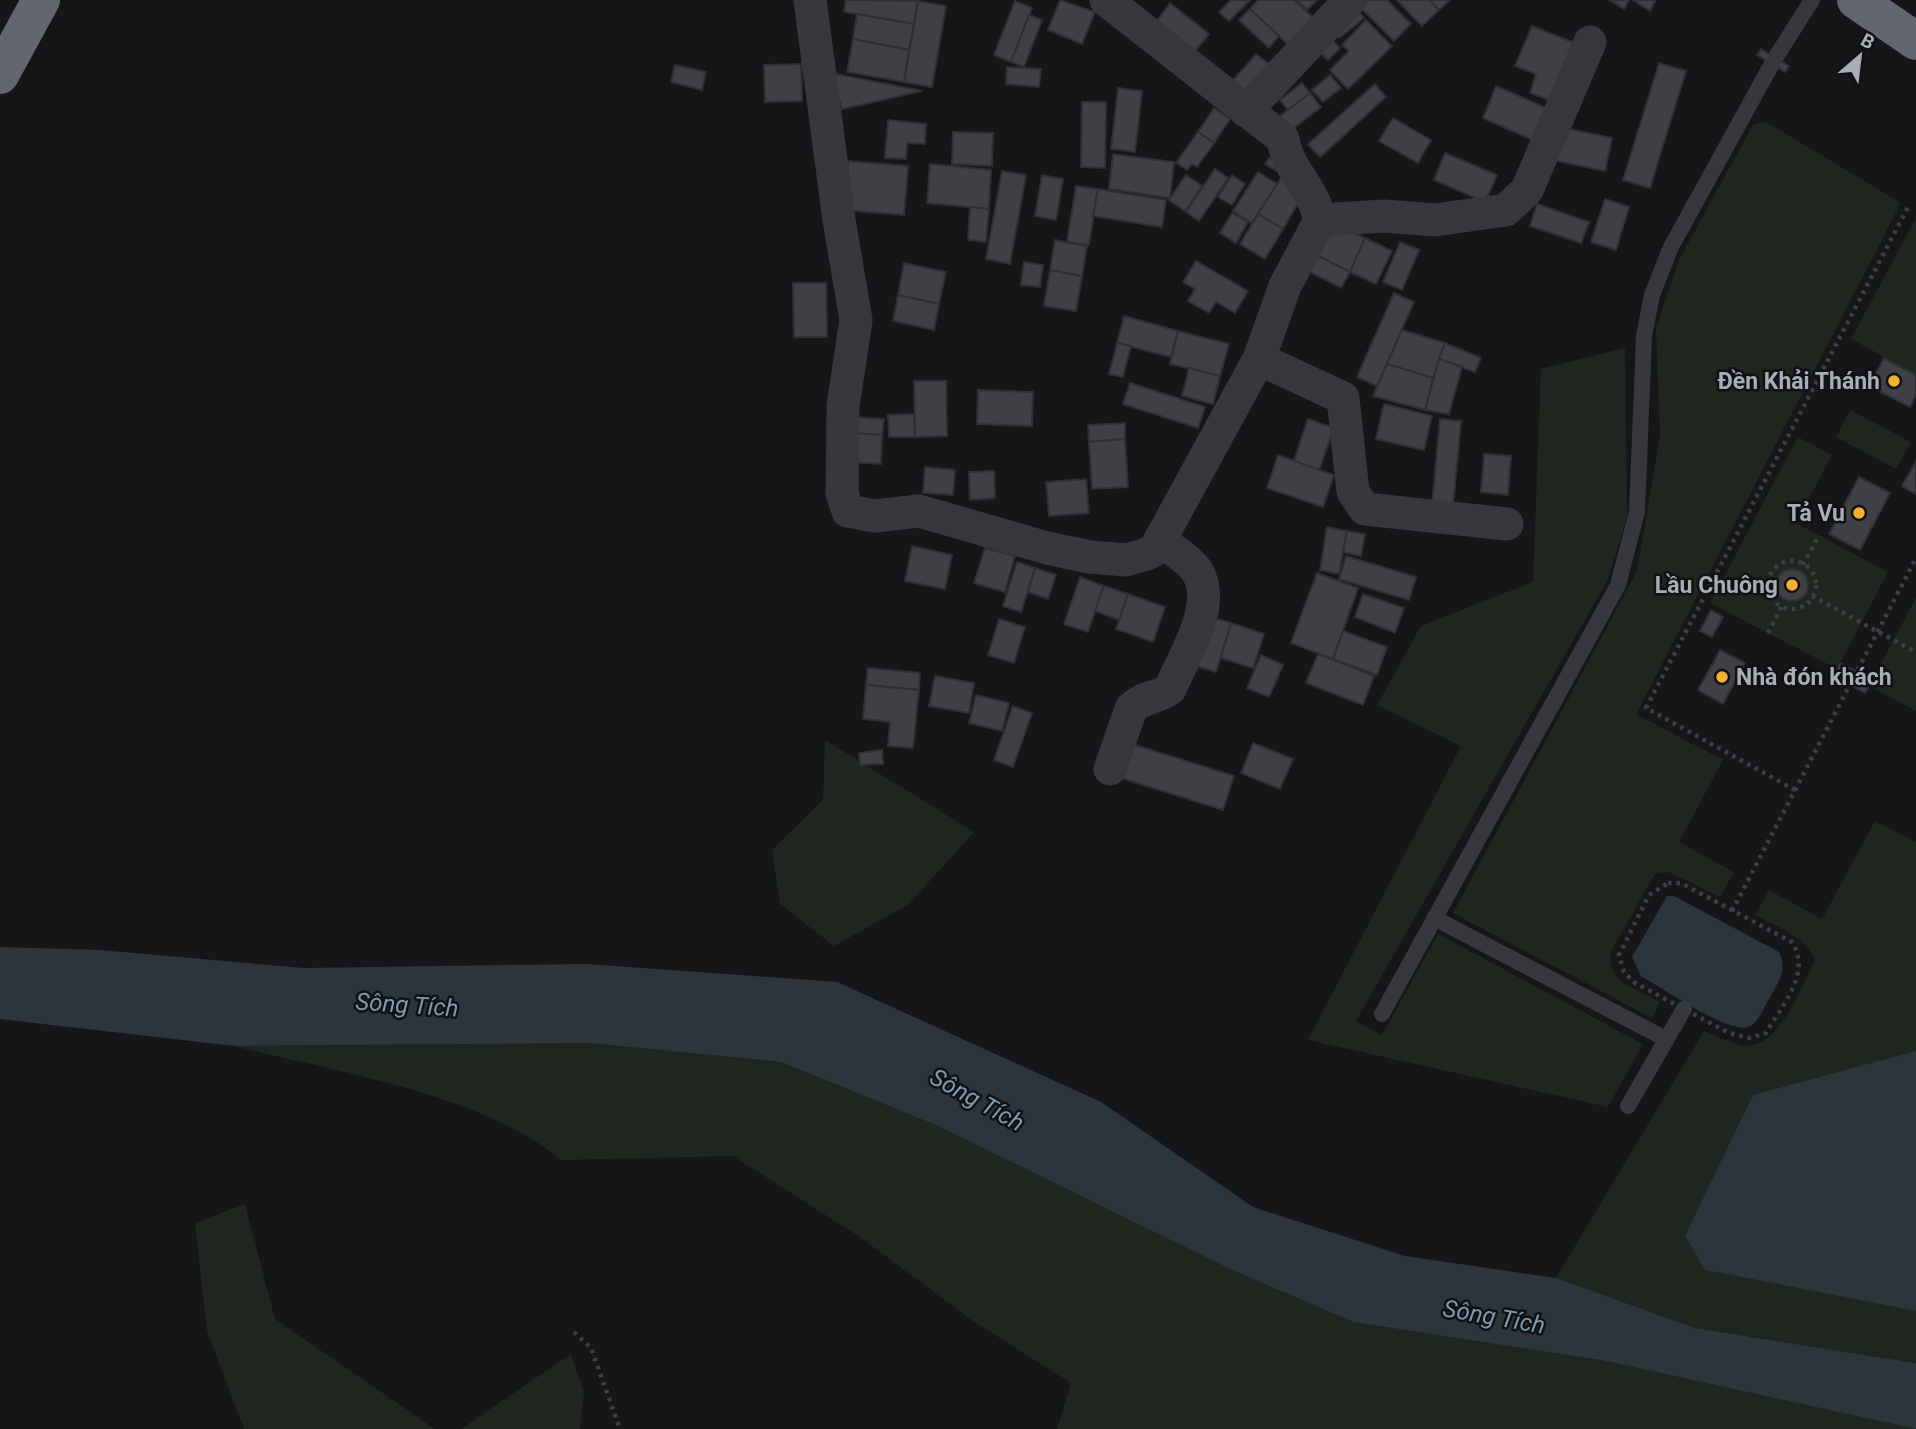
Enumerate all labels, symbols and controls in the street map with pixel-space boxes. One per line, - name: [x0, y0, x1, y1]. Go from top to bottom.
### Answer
- north arrow: [1825, 21, 1895, 91]
- text: B: [1857, 28, 1879, 54]
- place label: Đền Khải Thánh: [1717, 368, 1880, 395]
- marker: Đền Khải Thánh: [1886, 373, 1902, 389]
- place label: Tả Vu: [1787, 500, 1845, 527]
- marker: Tả Vu: [1851, 505, 1867, 521]
- place label: Lầu Chuông: [1655, 572, 1778, 599]
- marker: Lầu Chuông: [1784, 577, 1800, 593]
- place label: Nhà đón khách: [1736, 664, 1892, 691]
- marker: Nhà đón khách: [1714, 669, 1730, 685]
- water label: Sông Tích: [355, 987, 459, 1023]
- water label: Sông Tích: [925, 1063, 1029, 1137]
- water label: Sông Tích: [1441, 1294, 1547, 1340]

